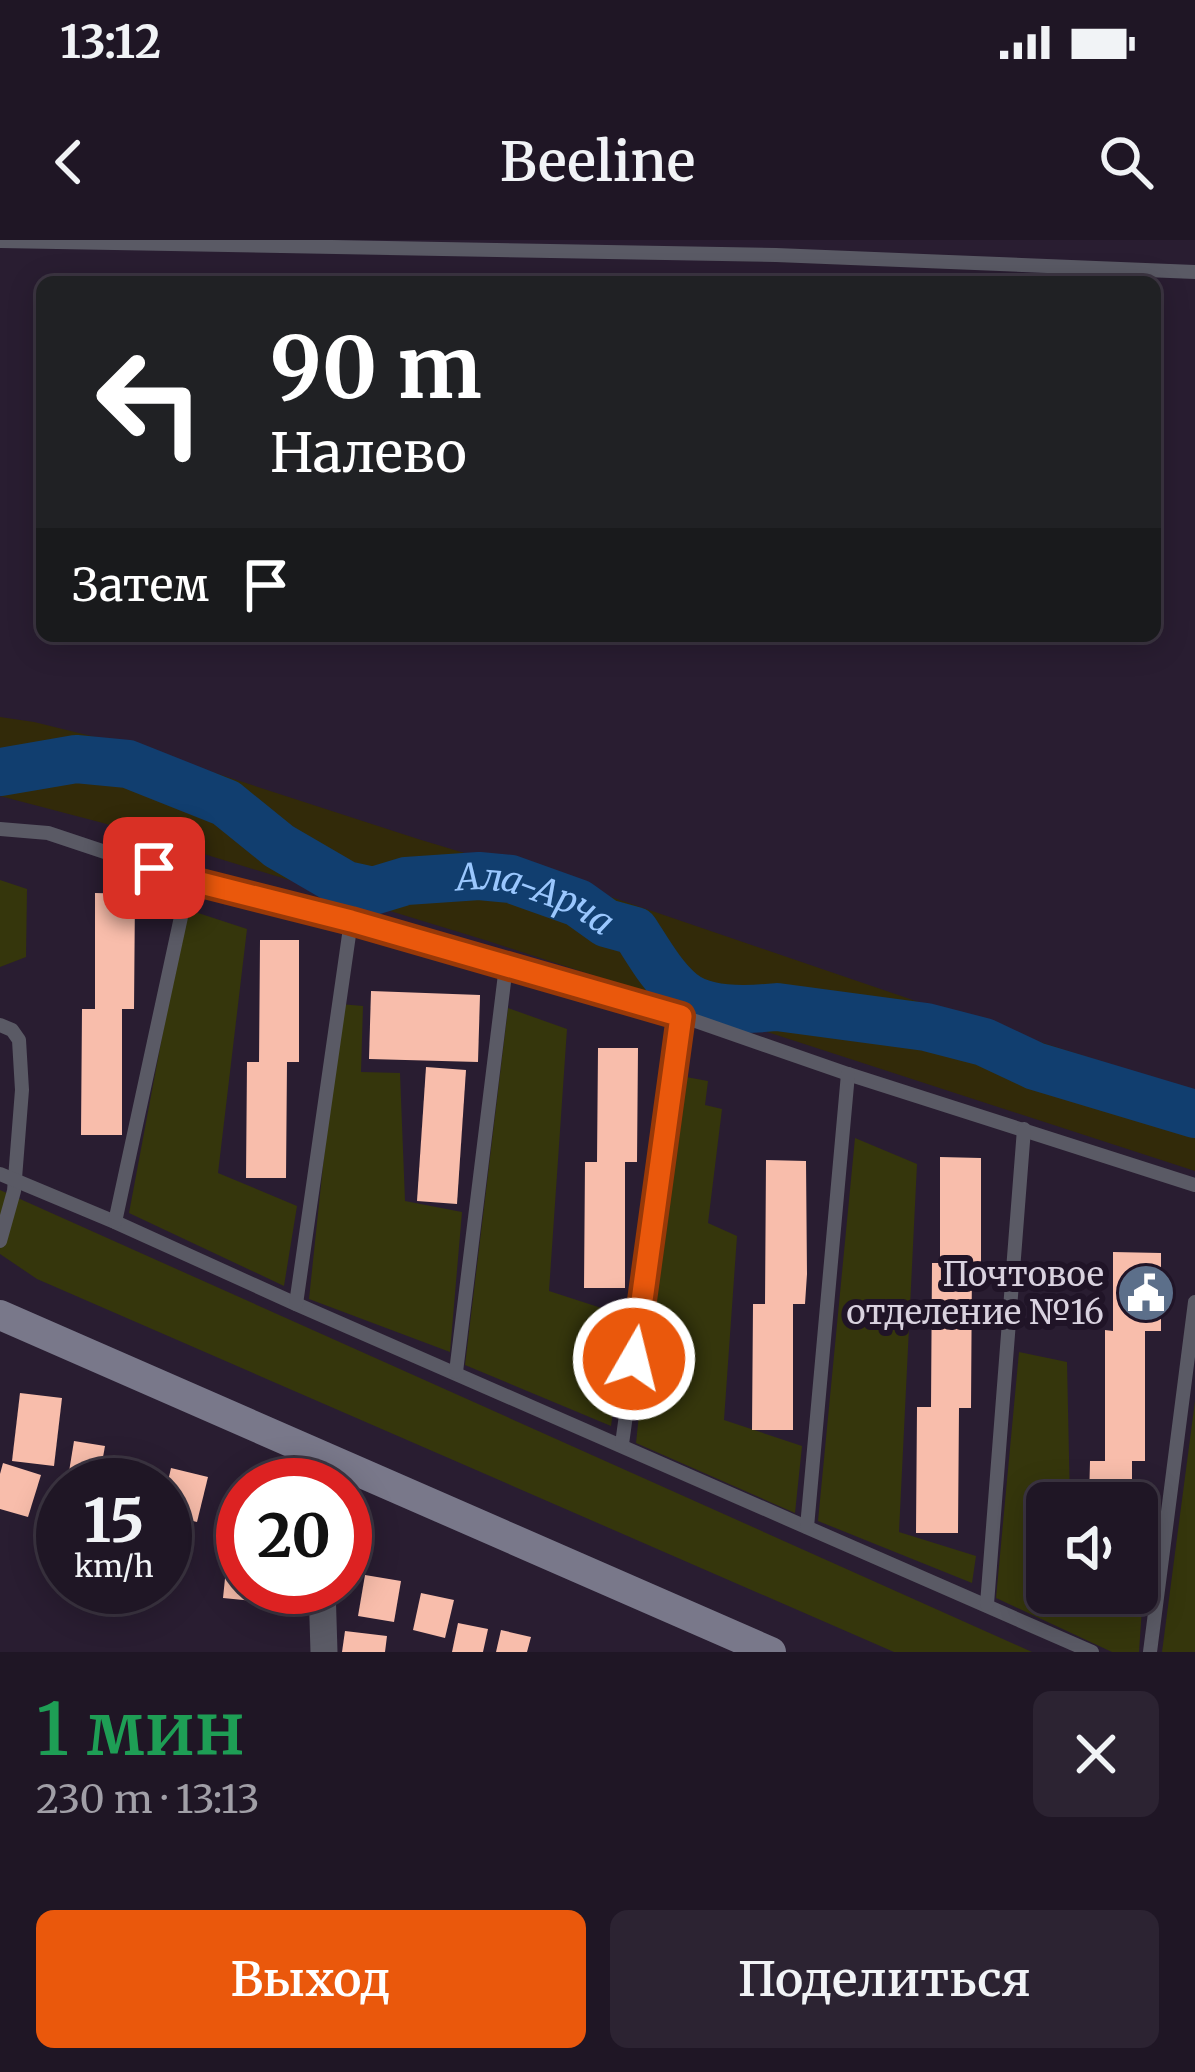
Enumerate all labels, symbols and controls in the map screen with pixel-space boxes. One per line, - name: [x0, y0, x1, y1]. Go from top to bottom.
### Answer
- text: 13:12: [60, 14, 161, 70]
- text: Beeline: [500, 128, 695, 196]
- icon: back: [36, 129, 102, 195]
- icon: search: [1093, 129, 1159, 195]
- text: 90 m: [270, 315, 482, 421]
- icon: left: [72, 324, 228, 480]
- text: Налево: [270, 419, 467, 487]
- icon: arrive: [233, 552, 299, 618]
- text: Затем: [72, 557, 209, 613]
- pin: [103, 817, 205, 919]
- icon: arrive: [121, 835, 187, 901]
- water label: Ала-Арча: [452, 854, 623, 945]
- place label: Почтовое отделение №16: [846, 1254, 1104, 1333]
- public building icon: Почтовое отделение №16: [1115, 1262, 1177, 1324]
- position arrow: [571, 1296, 697, 1422]
- speed limit sign: 20: [216, 1458, 372, 1614]
- map controls: [1026, 1482, 1158, 1614]
- button: sound: [1026, 1482, 1158, 1614]
- text: 15: [83, 1483, 145, 1558]
- text: km/h: [74, 1547, 154, 1585]
- text: 1 мин: [36, 1684, 245, 1775]
- button: close: [1033, 1691, 1159, 1817]
- text: 230 m · 13:13: [36, 1775, 260, 1824]
- button: Выход: [36, 1910, 586, 2048]
- button: Поделиться: [610, 1910, 1159, 2048]

